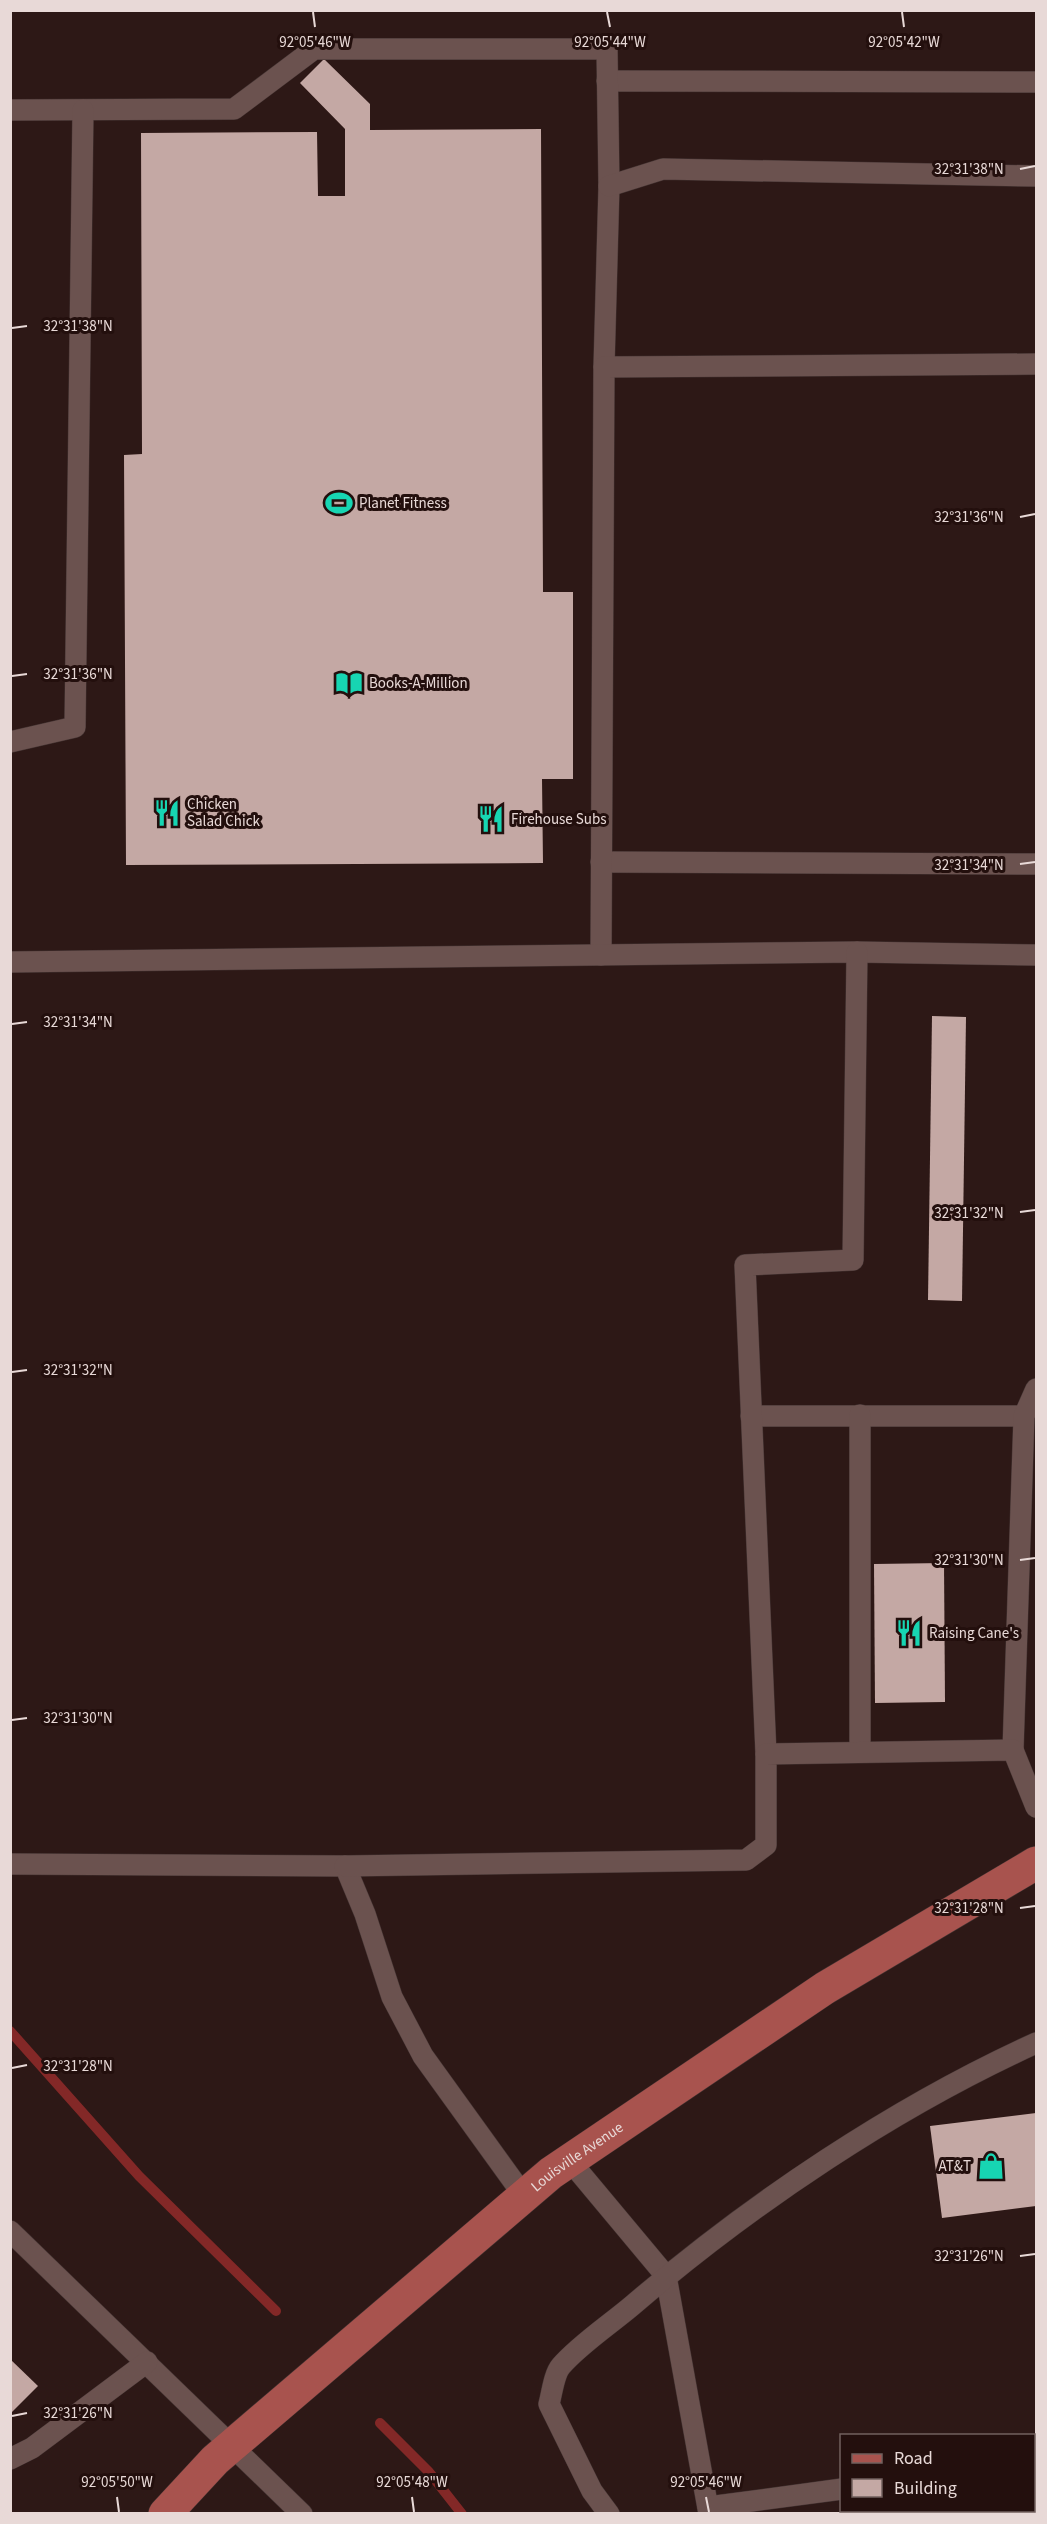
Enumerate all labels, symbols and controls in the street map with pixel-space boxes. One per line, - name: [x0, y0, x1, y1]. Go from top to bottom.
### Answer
- text: 92°05'46"W: [279, 32, 351, 53]
- text: 92°05'44"W: [574, 32, 646, 53]
- text: 92°05'42"W: [868, 32, 940, 53]
- text: 32°31'38"N: [934, 159, 1004, 180]
- text: 32°31'38"N: [43, 316, 113, 337]
- sports icon: Planet Fitness: [324, 488, 354, 518]
- place label: Planet Fitness: [359, 493, 447, 514]
- text: 32°31'36"N: [934, 507, 1004, 528]
- text: 32°31'36"N: [43, 664, 113, 685]
- library icon: Books-A-Million: [334, 668, 364, 698]
- place label: Books-A-Million: [369, 673, 468, 694]
- place label: Chicken Salad Chick: [187, 794, 261, 832]
- restaurant icon: Chicken Salad Chick: [152, 798, 182, 828]
- restaurant icon: Firehouse Subs: [476, 804, 506, 834]
- place label: Firehouse Subs: [511, 809, 607, 830]
- text: 32°31'34"N: [934, 855, 1004, 876]
- text: 32°31'34"N: [43, 1012, 113, 1033]
- text: 32°31'32"N: [934, 1203, 1004, 1224]
- text: 32°31'32"N: [43, 1360, 113, 1381]
- text: 32°31'30"N: [934, 1550, 1004, 1571]
- restaurant icon: Raising Cane's: [894, 1618, 924, 1648]
- place label: Raising Cane's: [929, 1623, 1019, 1644]
- text: 32°31'30"N: [43, 1708, 113, 1729]
- text: 32°31'28"N: [934, 1898, 1004, 1919]
- text: 32°31'28"N: [43, 2056, 113, 2077]
- street label: Louisville Avenue: [526, 2117, 627, 2197]
- shop icon: AT&T: [976, 2151, 1006, 2181]
- place label: AT&T: [938, 2156, 971, 2177]
- text: 32°31'26"N: [934, 2246, 1004, 2267]
- text: 32°31'26"N: [43, 2403, 113, 2424]
- legend: [840, 2434, 1035, 2512]
- text: Road: [894, 2446, 933, 2471]
- text: 92°05'50"W: [81, 2472, 153, 2493]
- text: 92°05'48"W: [376, 2472, 448, 2493]
- text: 92°05'46"W: [670, 2472, 742, 2493]
- text: Building: [894, 2476, 957, 2501]

